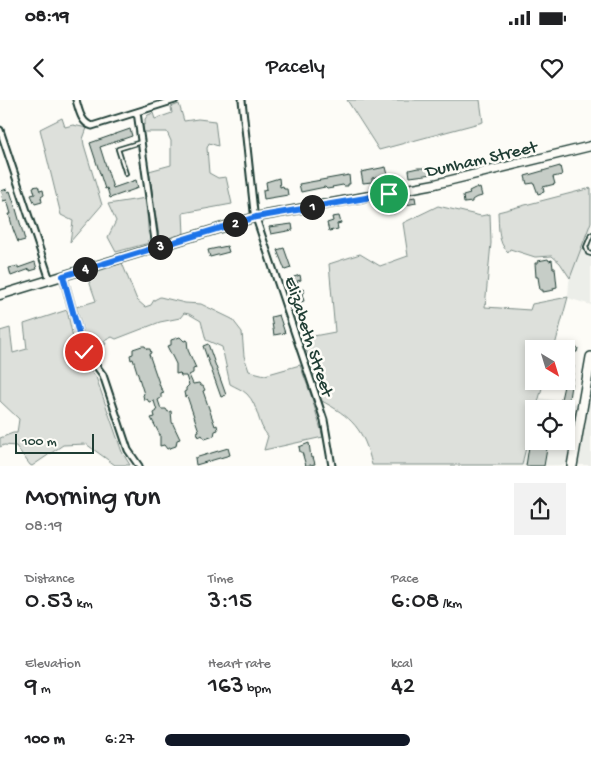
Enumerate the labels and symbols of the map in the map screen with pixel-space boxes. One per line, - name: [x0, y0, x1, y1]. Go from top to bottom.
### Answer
- street label: Dunham Street: [423, 137, 541, 184]
- pin: [368, 173, 410, 215]
- pin: 1: [300, 194, 324, 220]
- pin: 2: [222, 212, 248, 236]
- pin: 3: [148, 234, 172, 260]
- pin: 4: [72, 256, 98, 282]
- street label: Elizabeth Street: [278, 274, 337, 401]
- pin: [63, 331, 105, 373]
- north arrow: [525, 340, 575, 390]
- scale bar: [15, 430, 94, 454]

